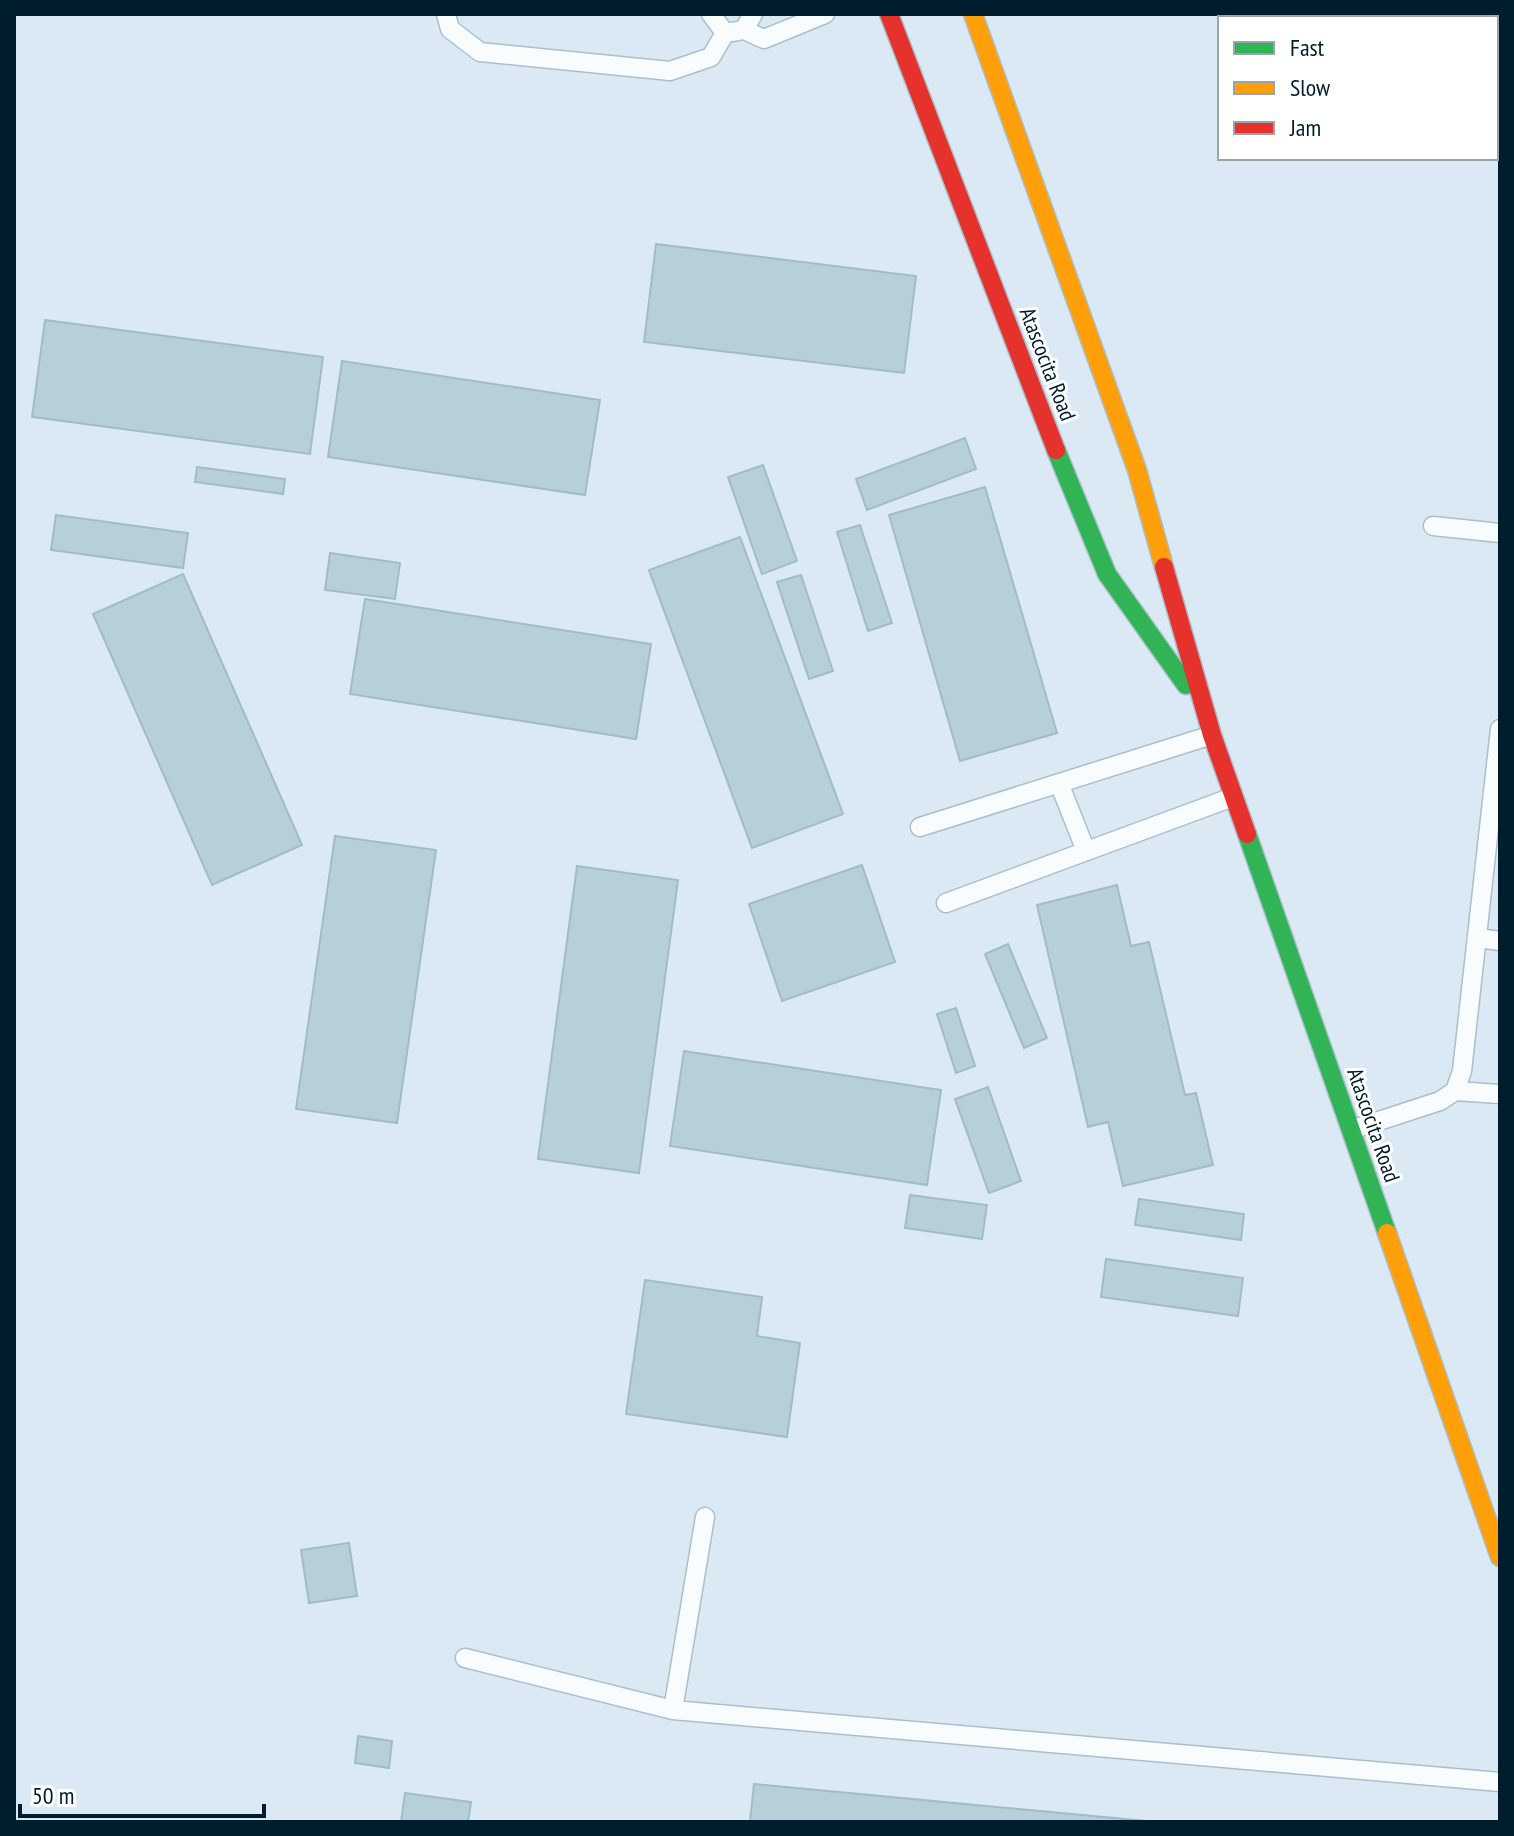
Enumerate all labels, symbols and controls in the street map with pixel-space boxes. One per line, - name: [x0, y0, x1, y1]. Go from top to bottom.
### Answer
- legend: [1218, 16, 1498, 160]
- text: Fast: [1290, 32, 1325, 63]
- text: Slow: [1290, 72, 1331, 103]
- text: Jam: [1289, 112, 1321, 143]
- street label: Atascocita Road: [1014, 303, 1082, 425]
- street label: Atascocita Road: [1341, 1064, 1407, 1186]
- scale bar: [20, 1768, 264, 1818]
- text: 50 m: [32, 1780, 74, 1811]

